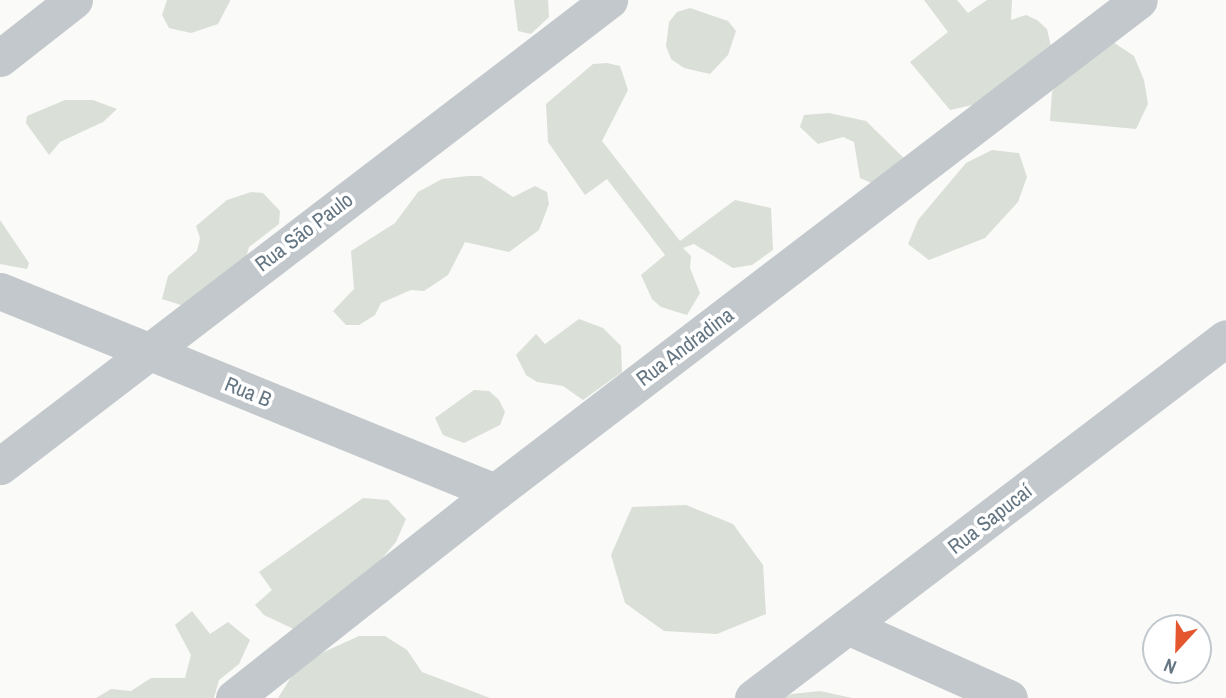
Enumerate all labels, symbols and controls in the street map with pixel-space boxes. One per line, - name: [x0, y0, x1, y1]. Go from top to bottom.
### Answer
- street label: Rua São Paulo: [250, 187, 358, 277]
- street label: Rua Andradina: [631, 302, 739, 392]
- street label: Rua B: [221, 371, 275, 413]
- street label: Rua Sapucaí: [943, 478, 1037, 560]
- north arrow: [1142, 614, 1212, 684]
- text: N: [1160, 652, 1180, 681]

